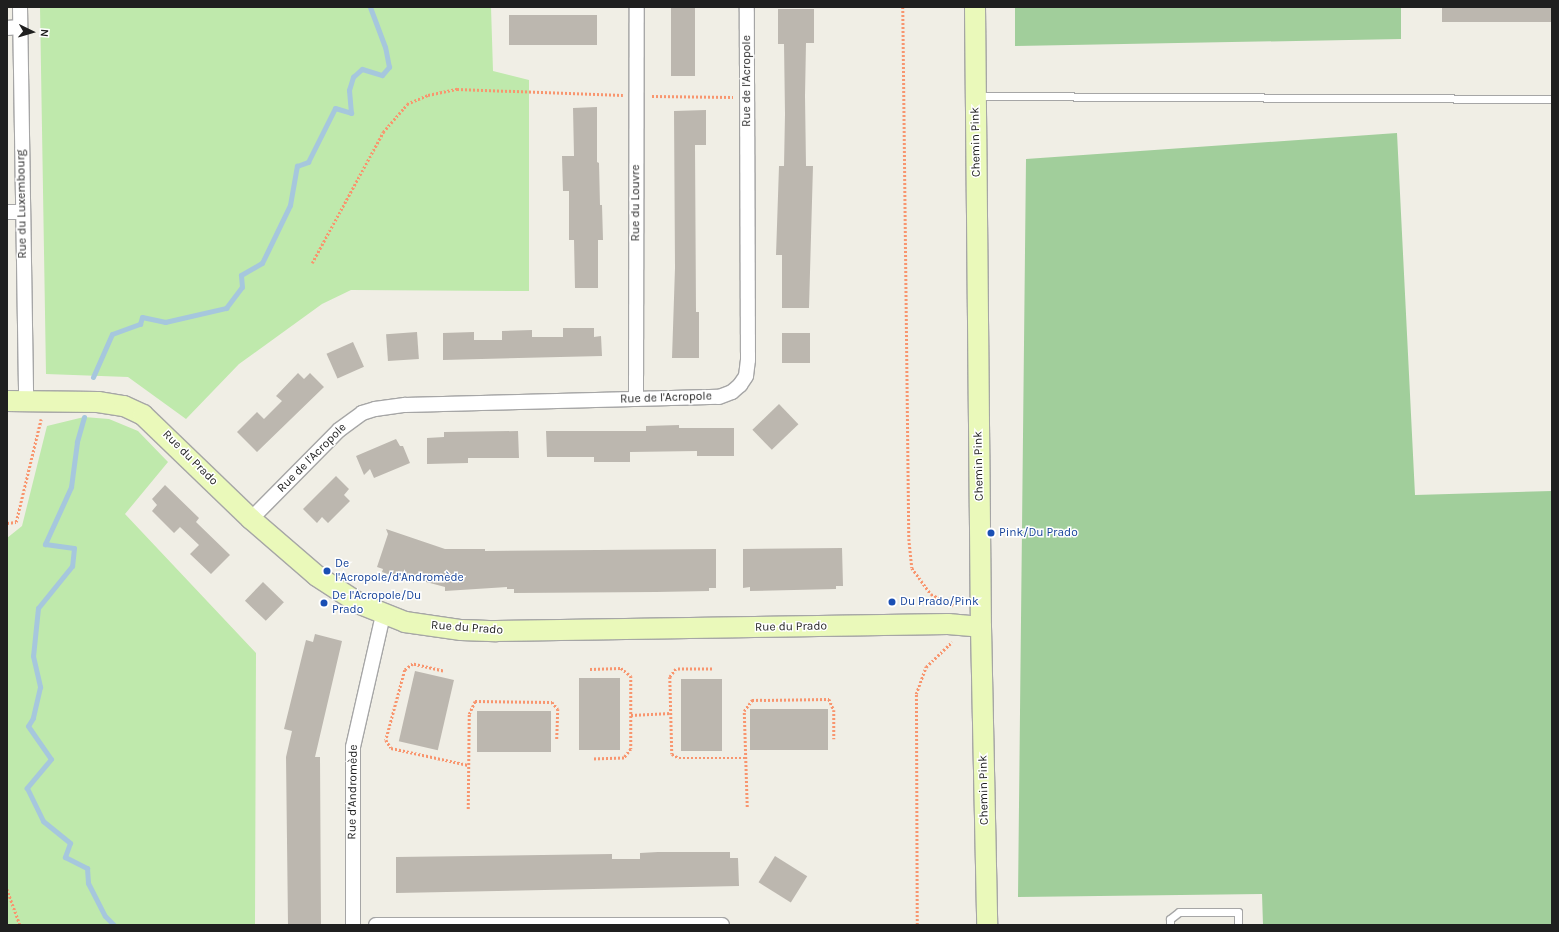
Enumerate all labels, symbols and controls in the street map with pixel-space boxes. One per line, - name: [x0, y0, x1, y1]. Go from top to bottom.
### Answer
- north arrow: [12, 12, 52, 52]
- text: N: [38, 29, 51, 38]
- street label: Rue de l'Acropole: [740, 35, 754, 127]
- street label: Chemin Pink: [968, 107, 984, 177]
- street label: Rue du Luxembourg: [14, 149, 30, 259]
- street label: Rue du Louvre: [629, 165, 643, 241]
- street label: Rue de l'Acropole: [620, 389, 712, 407]
- street label: Rue de l'Acropole: [274, 420, 350, 496]
- street label: Rue du Prado: [159, 427, 221, 489]
- street label: Chemin Pink: [971, 431, 987, 501]
- place label: Pink/Du Prado: [999, 526, 1078, 540]
- marker: Pink/Du Prado: [986, 528, 996, 538]
- place label: De l'Acropole/d'Andromède: [335, 557, 464, 585]
- marker: De l'Acropole/d'Andromède: [322, 566, 332, 576]
- place label: De l'Acropole/Du Prado: [332, 589, 421, 617]
- place label: Du Prado/Pink: [900, 595, 979, 609]
- marker: Du Prado/Pink: [887, 597, 897, 607]
- marker: De l'Acropole/Du Prado: [319, 598, 329, 608]
- street label: Rue du Prado: [431, 618, 503, 638]
- street label: Rue du Prado: [755, 619, 827, 635]
- street label: Rue d'Andromède: [345, 744, 361, 840]
- street label: Chemin Pink: [976, 755, 992, 825]

